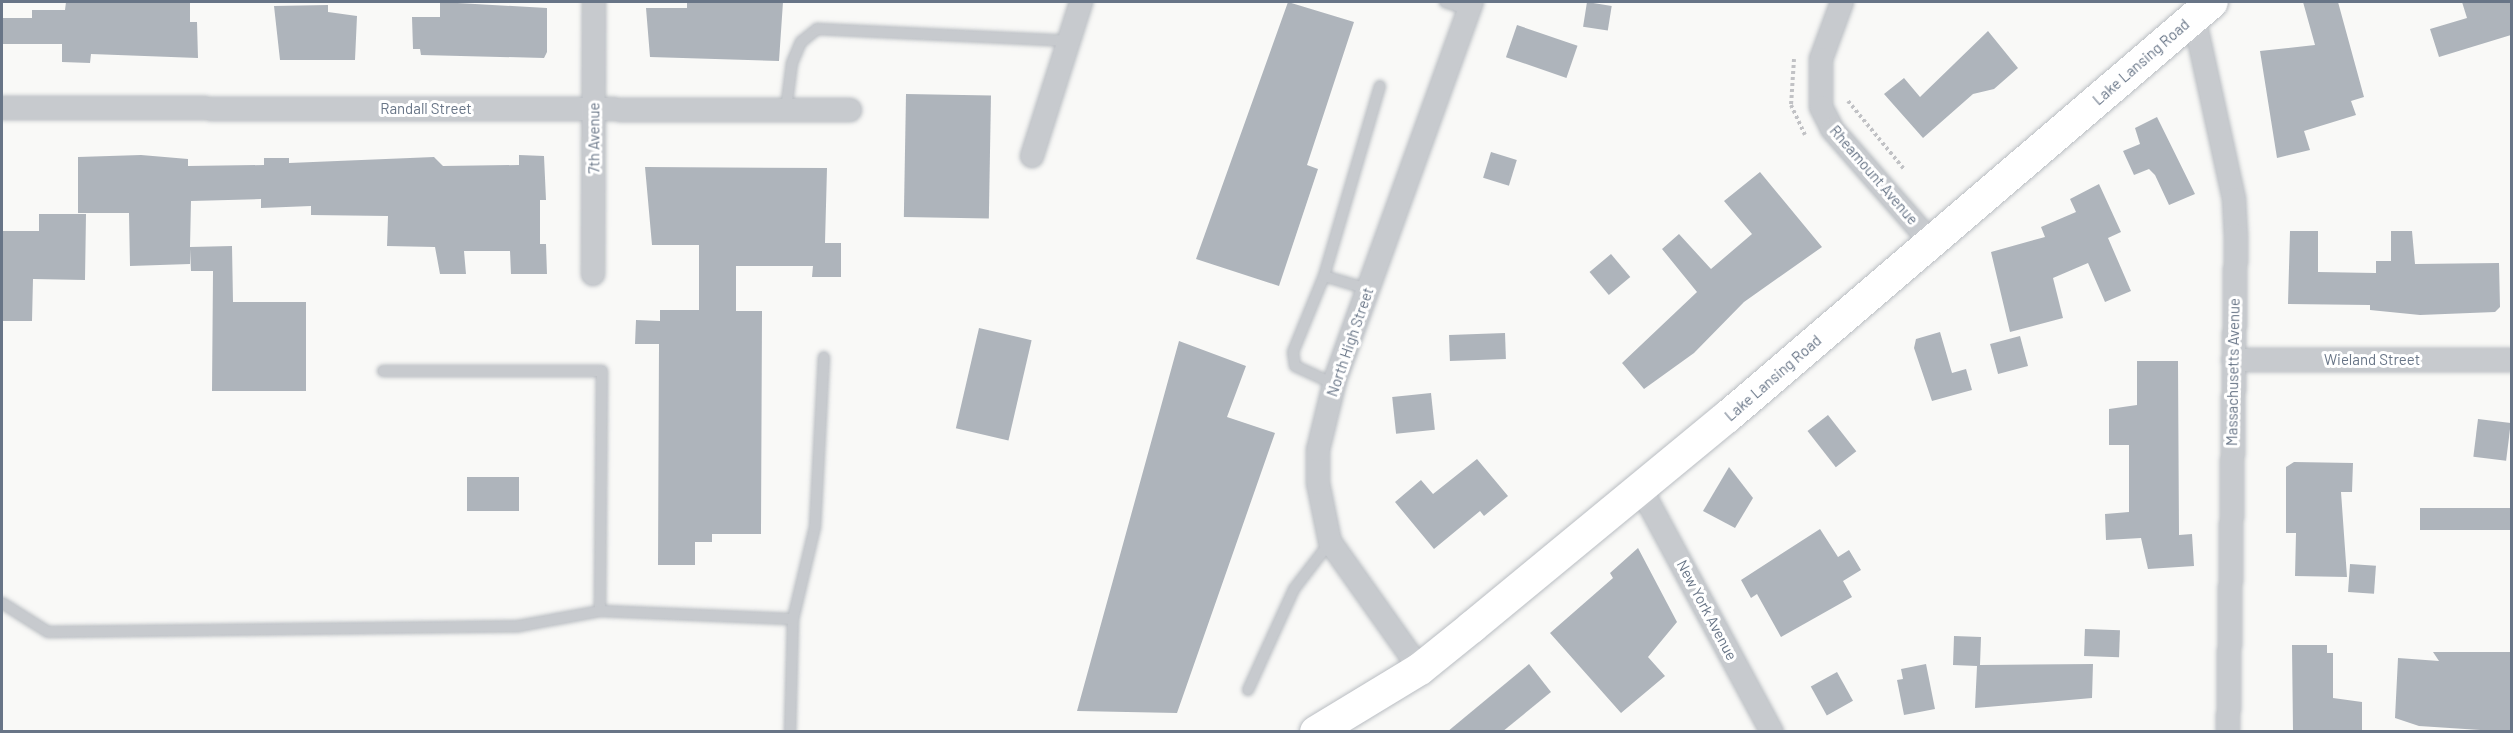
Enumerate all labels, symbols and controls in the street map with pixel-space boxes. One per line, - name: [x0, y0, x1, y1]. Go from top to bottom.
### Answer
- street label: Lake Lansing Road: [2089, 15, 2193, 109]
- street label: Randall Street: [380, 100, 472, 118]
- street label: 7th Avenue: [585, 102, 603, 174]
- street label: Rheamount Avenue: [1826, 122, 1922, 228]
- street label: North High Street: [1323, 285, 1377, 399]
- street label: Massachusetts Avenue: [2223, 298, 2243, 446]
- street label: Lake Lansing Road: [1721, 331, 1825, 425]
- street label: Wieland Street: [2324, 351, 2420, 369]
- street label: New York Avenue: [1673, 557, 1741, 663]

